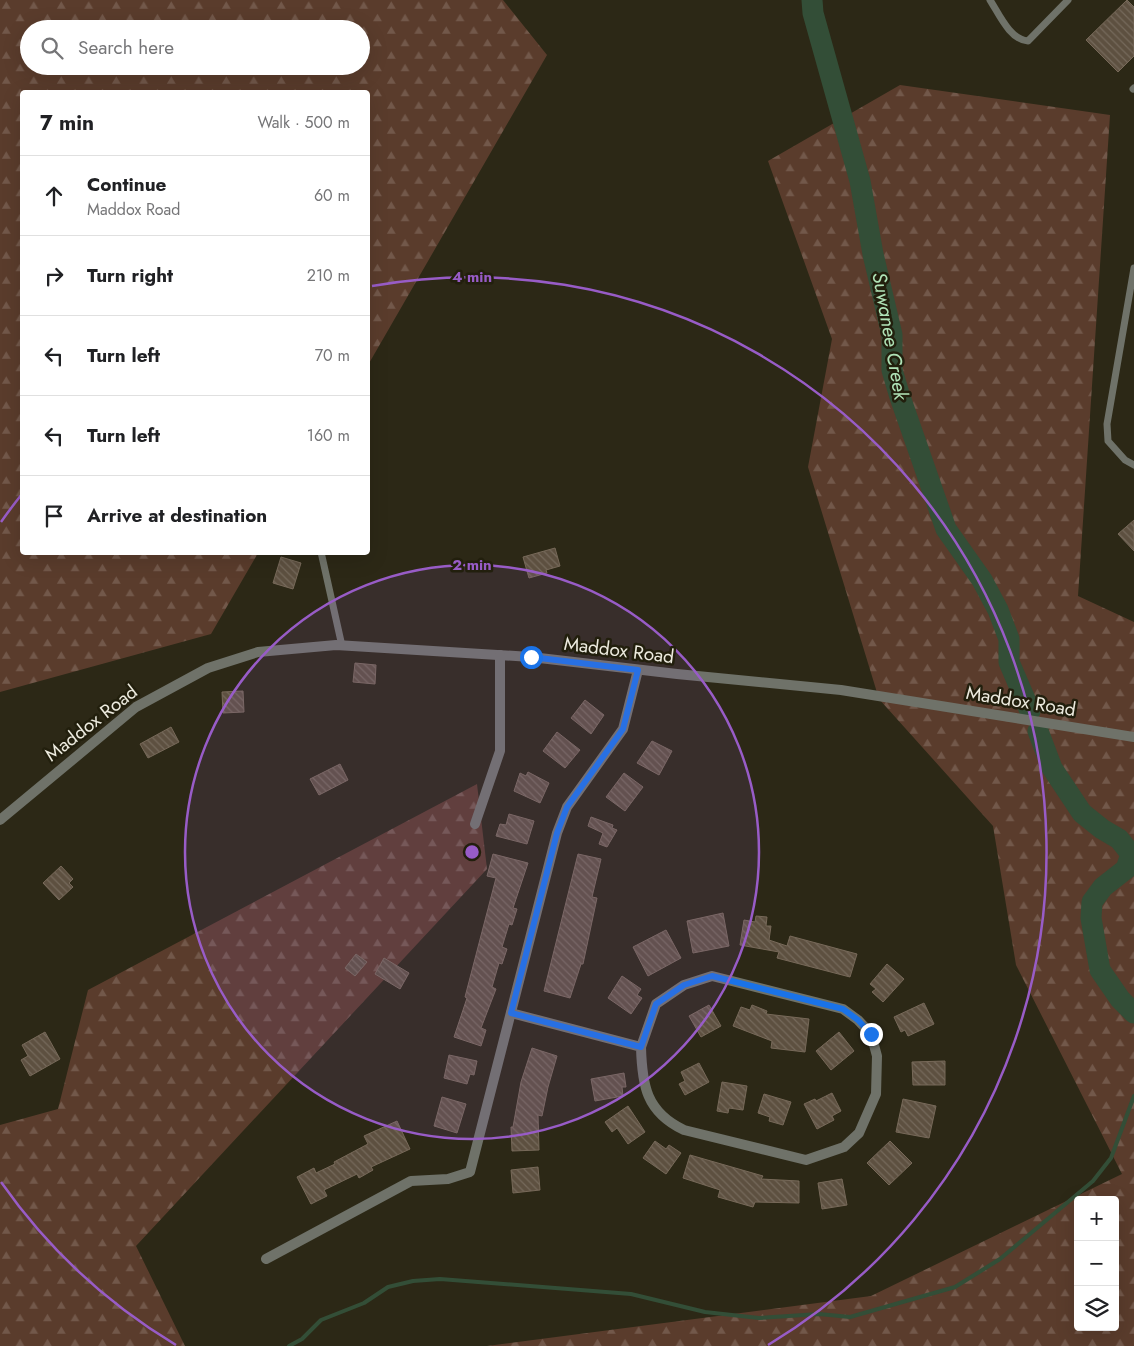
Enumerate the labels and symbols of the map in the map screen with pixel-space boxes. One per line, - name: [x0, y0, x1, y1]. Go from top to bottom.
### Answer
- text: 4 min: [452, 266, 492, 288]
- water label: Suwanee Creek: [864, 270, 916, 404]
- text: 2 min: [452, 554, 492, 576]
- street label: Maddox Road: [562, 630, 676, 670]
- route start: [520, 646, 543, 669]
- street label: Maddox Road: [39, 678, 143, 768]
- street label: Maddox Road: [964, 679, 1078, 723]
- centre of rings: [463, 843, 481, 861]
- route end: [860, 1023, 883, 1046]

